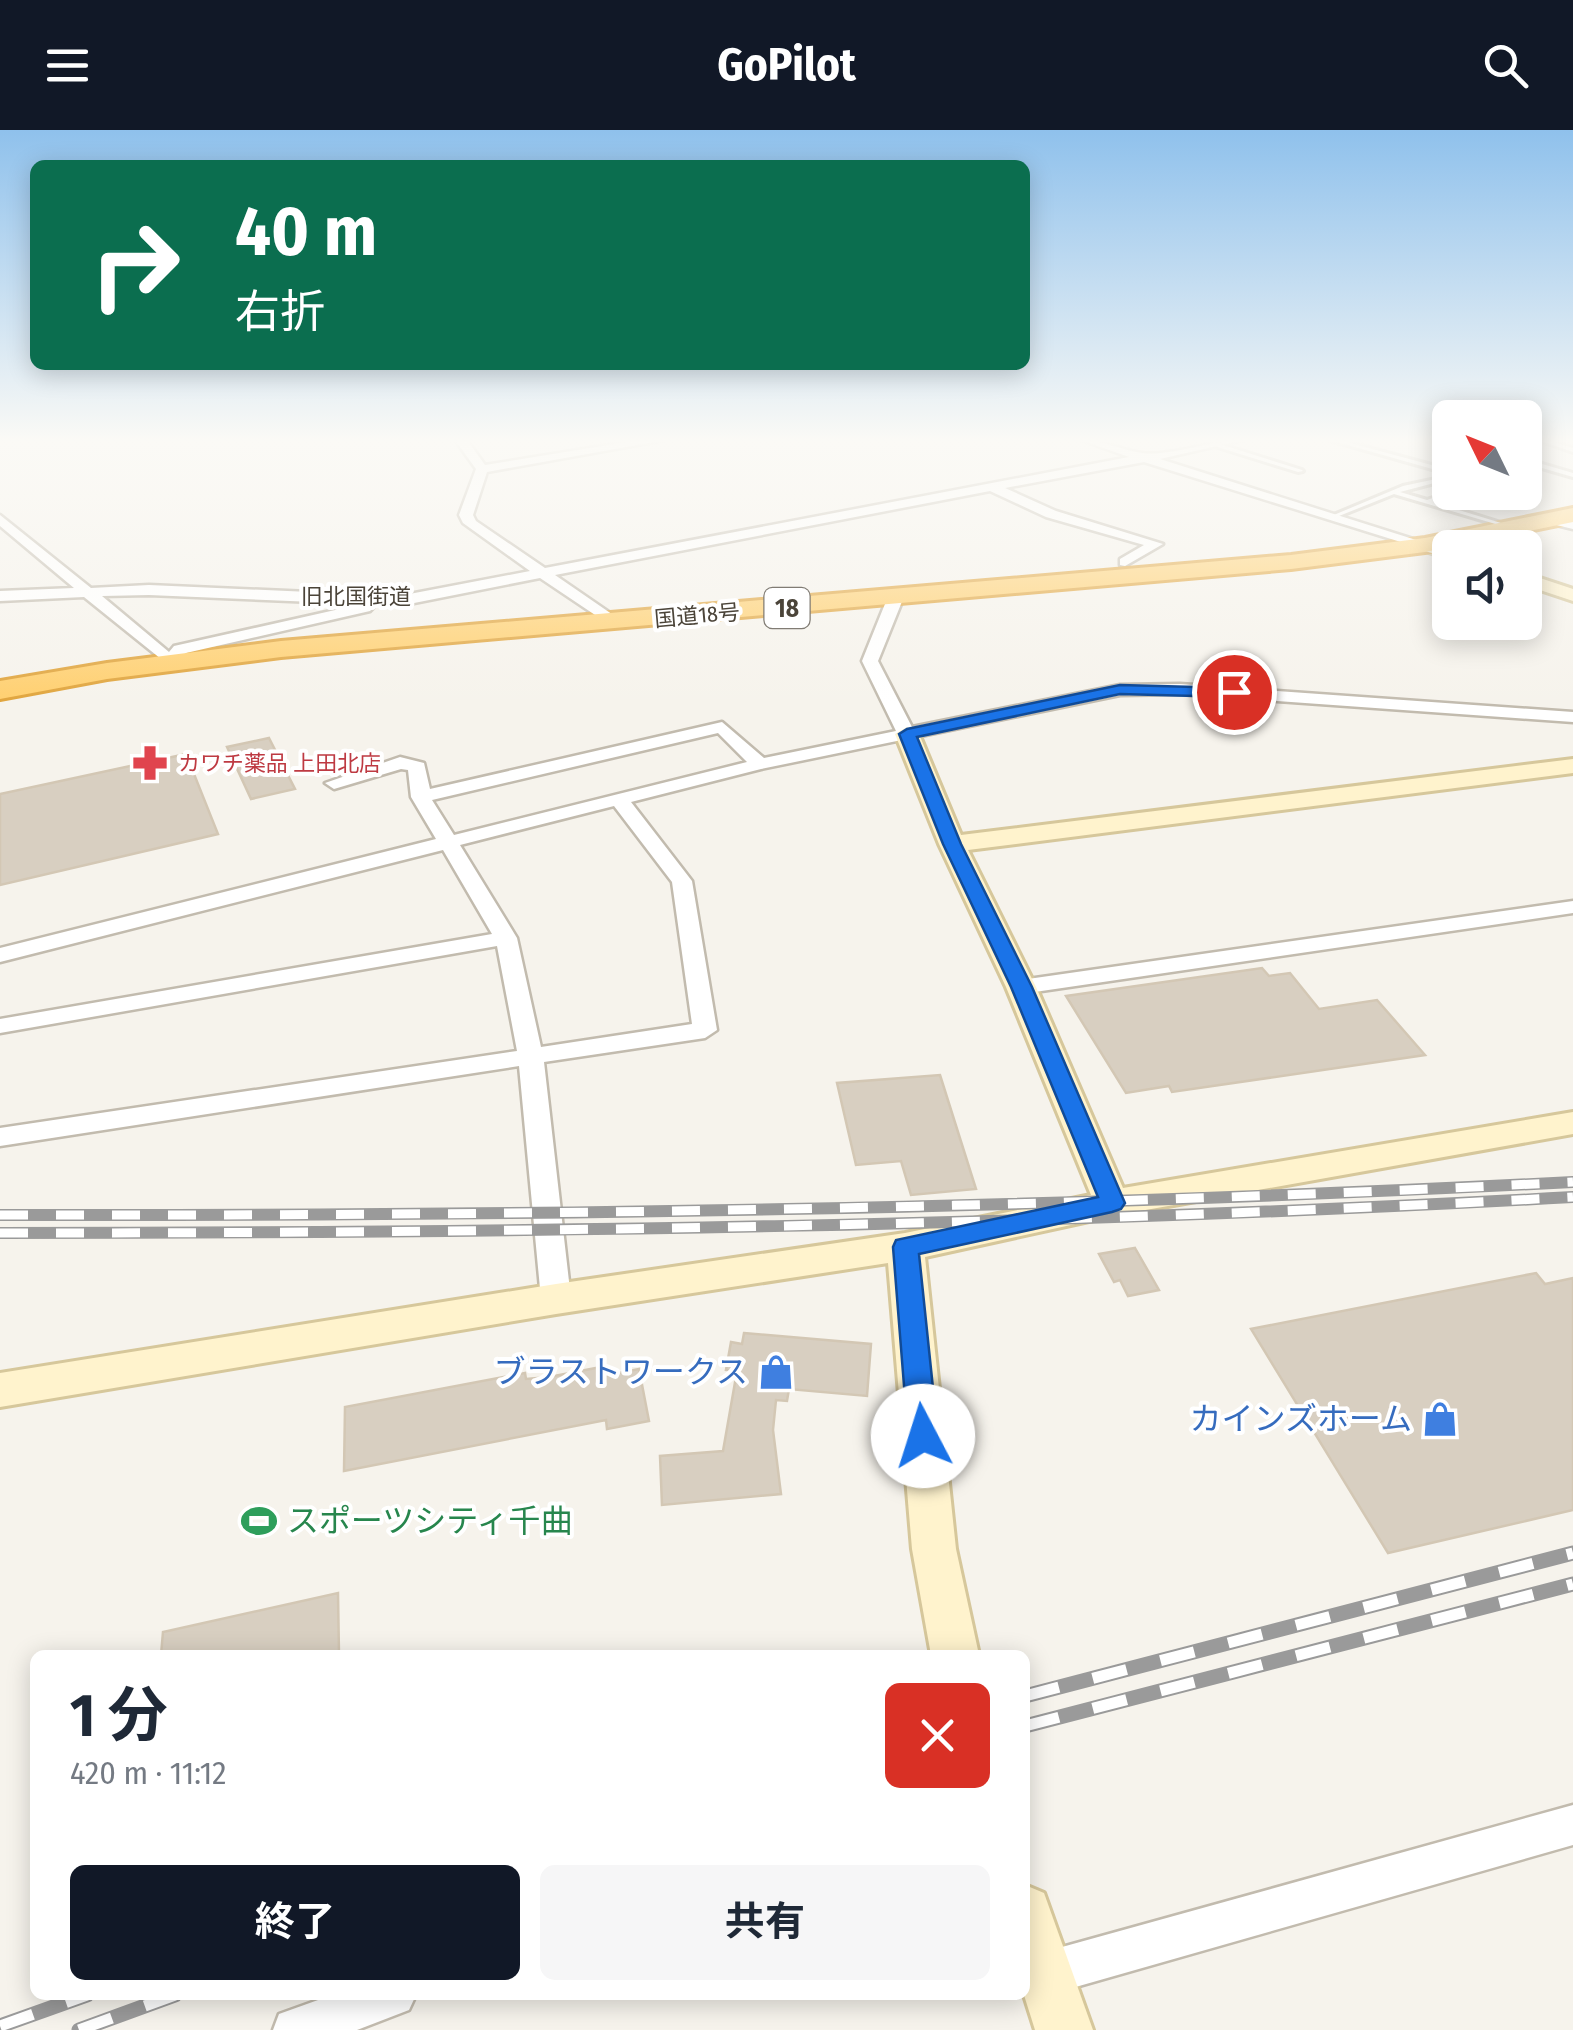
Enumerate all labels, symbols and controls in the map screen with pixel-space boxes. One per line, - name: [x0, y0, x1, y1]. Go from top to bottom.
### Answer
- icon: menu: [40, 38, 95, 93]
- text: GoPilot: [717, 38, 856, 92]
- icon: search: [1478, 38, 1533, 93]
- text: 40 m: [235, 190, 377, 274]
- icon: right: [70, 200, 200, 330]
- text: 右折: [235, 285, 325, 339]
- north arrow: [1432, 400, 1542, 510]
- map controls: [1432, 400, 1542, 640]
- button: sound: [1432, 530, 1542, 640]
- street label: 旧北国街道: [301, 583, 411, 610]
- road number: 18: [764, 588, 810, 628]
- street label: 国道18号: [653, 598, 741, 633]
- pin: [1192, 650, 1277, 735]
- icon: arrive: [1207, 665, 1262, 720]
- pharmacy icon: カワチ薬品 上田北店: [131, 744, 169, 782]
- place label: カワチ薬品 上田北店: [178, 750, 381, 777]
- place label: ブラストワークス: [494, 1353, 748, 1391]
- shop icon: ブラストワークス: [757, 1353, 795, 1391]
- position arrow: [871, 1384, 975, 1488]
- place label: カインズホーム: [1190, 1400, 1412, 1438]
- shop icon: カインズホーム: [1421, 1400, 1459, 1438]
- sports icon: スポーツシティ千曲: [240, 1502, 278, 1540]
- place label: スポーツシティ千曲: [287, 1502, 572, 1540]
- text: 1 分: [70, 1680, 168, 1752]
- button: close: [885, 1683, 990, 1788]
- text: 420 m · 11:12: [70, 1754, 226, 1792]
- button: 終了: [70, 1865, 520, 1980]
- button: 共有: [540, 1865, 990, 1980]

